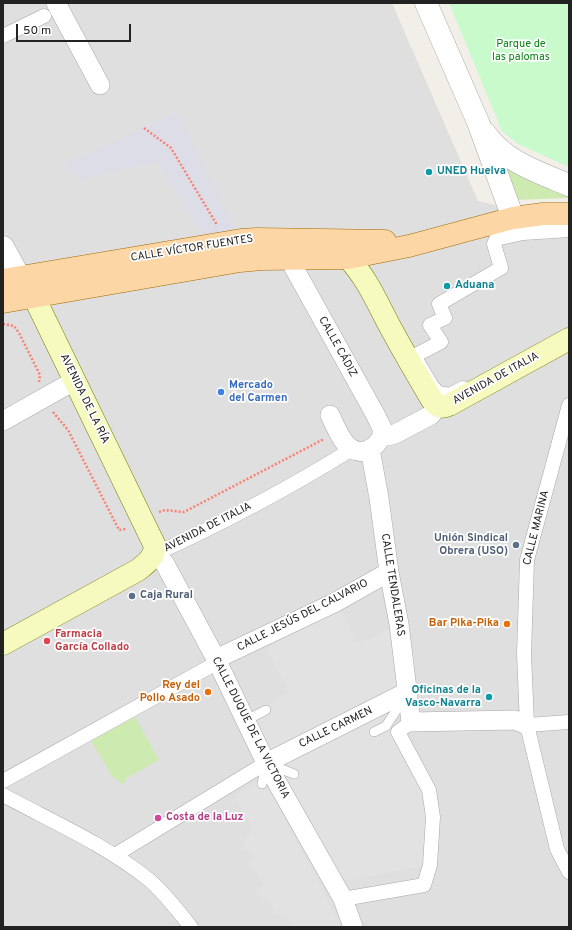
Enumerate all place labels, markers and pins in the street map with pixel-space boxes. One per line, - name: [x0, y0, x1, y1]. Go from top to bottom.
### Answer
- place label: UNED Huelva: [437, 165, 506, 179]
- marker: UNED Huelva: [424, 167, 434, 177]
- place label: Aduana: [455, 279, 494, 293]
- marker: Aduana: [442, 281, 452, 291]
- place label: Mercado del Carmen: [229, 379, 287, 405]
- marker: Mercado del Carmen: [216, 387, 226, 397]
- place label: Unión Sindical Obrera (USO): [434, 532, 508, 558]
- marker: Unión Sindical Obrera (USO): [511, 540, 521, 550]
- place label: Caja Rural: [140, 589, 193, 603]
- marker: Caja Rural: [127, 591, 137, 601]
- place label: Bar Pika-Pika: [429, 617, 499, 631]
- marker: Bar Pika-Pika: [502, 619, 512, 629]
- place label: Farmacia García Collado: [55, 628, 129, 654]
- marker: Farmacia García Collado: [42, 636, 52, 646]
- place label: Rey del Pollo Asado: [140, 679, 200, 705]
- place label: Oficinas de la Vasco-Navarra: [405, 684, 481, 710]
- marker: Rey del Pollo Asado: [203, 687, 213, 697]
- marker: Oficinas de la Vasco-Navarra: [484, 692, 494, 702]
- place label: Costa de la Luz: [166, 811, 244, 825]
- marker: Costa de la Luz: [153, 813, 163, 823]

